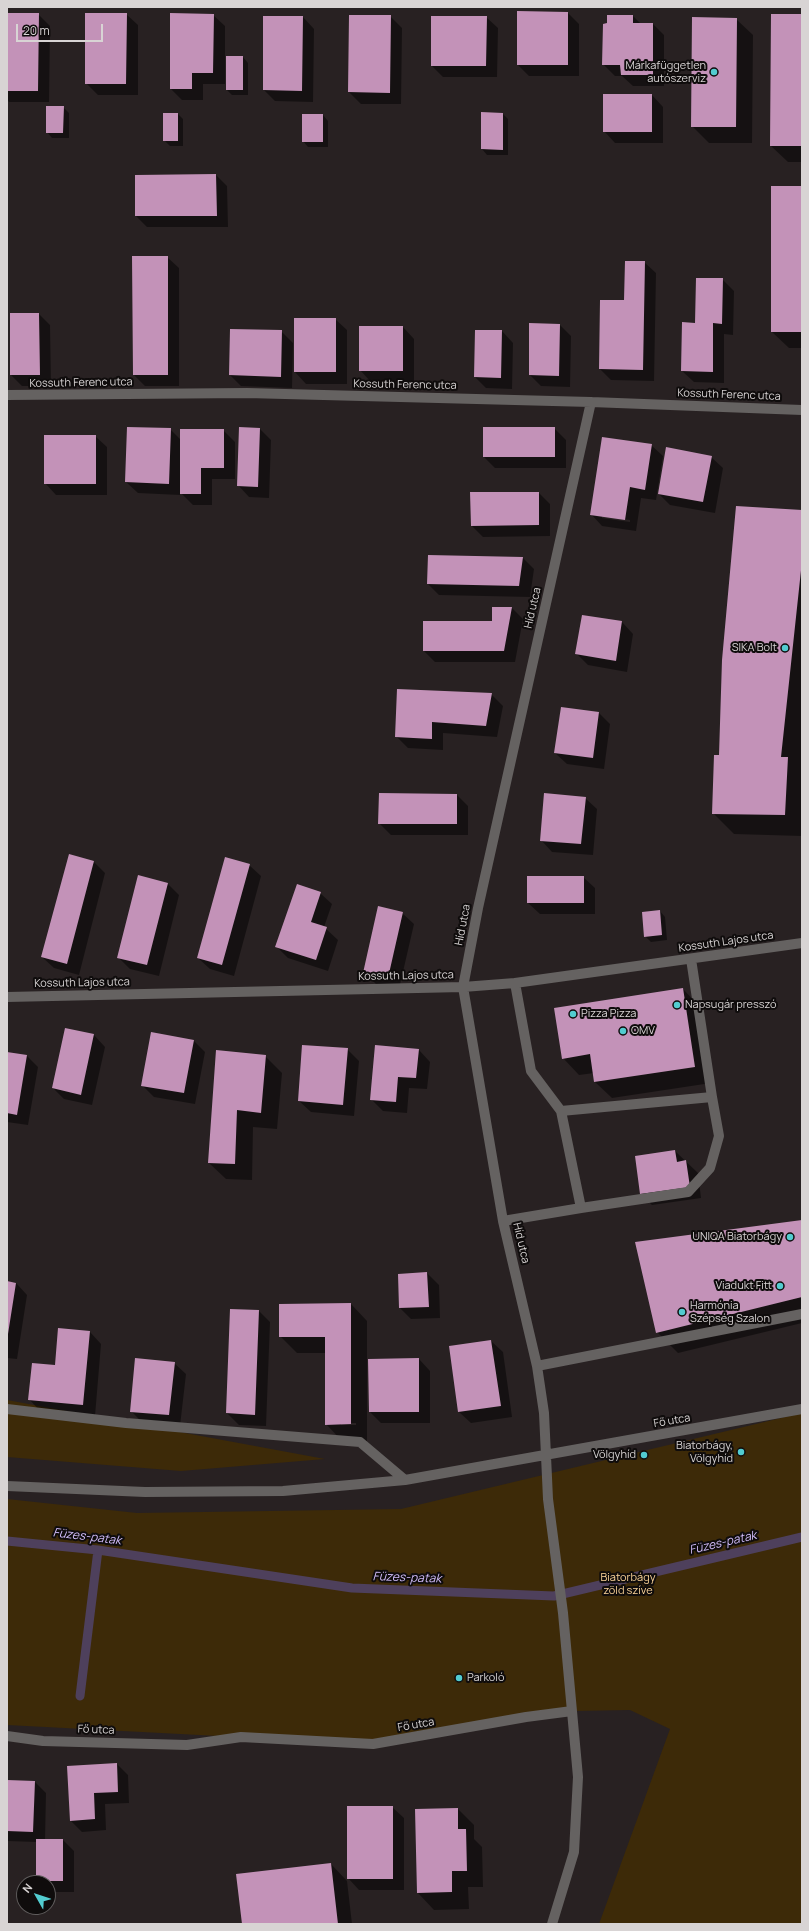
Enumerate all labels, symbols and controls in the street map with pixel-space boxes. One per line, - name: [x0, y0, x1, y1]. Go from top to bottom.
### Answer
- scale bar: [18, 16, 105, 42]
- text: 20 m: [23, 22, 50, 39]
- place label: Márkafüggetlen autószerviz: [625, 59, 706, 85]
- marker: Márkafüggetlen autószerviz: [709, 67, 719, 77]
- street label: Kossuth Ferenc utca: [29, 375, 133, 391]
- street label: Kossuth Ferenc utca: [353, 377, 457, 393]
- street label: Kossuth Ferenc utca: [677, 387, 781, 403]
- street label: Híd utca: [522, 586, 544, 630]
- place label: SIKA Bolt: [732, 641, 777, 655]
- marker: SIKA Bolt: [780, 643, 790, 653]
- street label: Híd utca: [453, 903, 473, 947]
- street label: Kossuth Lajos utca: [678, 929, 774, 955]
- street label: Kossuth Lajos utca: [358, 969, 454, 983]
- street label: Kossuth Lajos utca: [34, 976, 130, 990]
- place label: Napsugár presszó: [685, 998, 776, 1012]
- marker: Napsugár presszó: [672, 1000, 682, 1010]
- place label: Pizza Pizza: [581, 1007, 636, 1021]
- marker: Pizza Pizza: [568, 1009, 578, 1019]
- place label: OMV: [631, 1024, 655, 1038]
- marker: OMV: [618, 1026, 628, 1036]
- street label: Híd utca: [510, 1221, 532, 1265]
- place label: UNIQA Biatorbágy: [692, 1230, 782, 1244]
- marker: UNIQA Biatorbágy: [785, 1232, 795, 1242]
- place label: Viadukt Fitt: [716, 1279, 772, 1293]
- marker: Viadukt Fitt: [775, 1281, 785, 1291]
- place label: Harmónia Szépség Szalon: [690, 1299, 770, 1325]
- marker: Harmónia Szépség Szalon: [677, 1307, 687, 1317]
- street label: Fő utca: [653, 1411, 691, 1431]
- place label: Biatorbágy, Völgyhíd: [676, 1439, 733, 1465]
- marker: Biatorbágy, Völgyhíd: [736, 1447, 746, 1457]
- place label: Völgyhíd: [593, 1448, 636, 1462]
- marker: Völgyhíd: [639, 1450, 649, 1460]
- water label: Füzes-patak: [52, 1526, 122, 1548]
- water label: Füzes-patak: [688, 1528, 758, 1558]
- water label: Füzes-patak: [372, 1570, 442, 1586]
- park label: Biatorbágy zöld szíve: [600, 1571, 656, 1597]
- place label: Parkoló: [467, 1671, 504, 1685]
- marker: Parkoló: [454, 1673, 464, 1683]
- street label: Fő utca: [397, 1715, 435, 1735]
- street label: Fő utca: [77, 1723, 115, 1737]
- north arrow: [16, 1875, 56, 1915]
- text: N: [19, 1880, 35, 1896]

